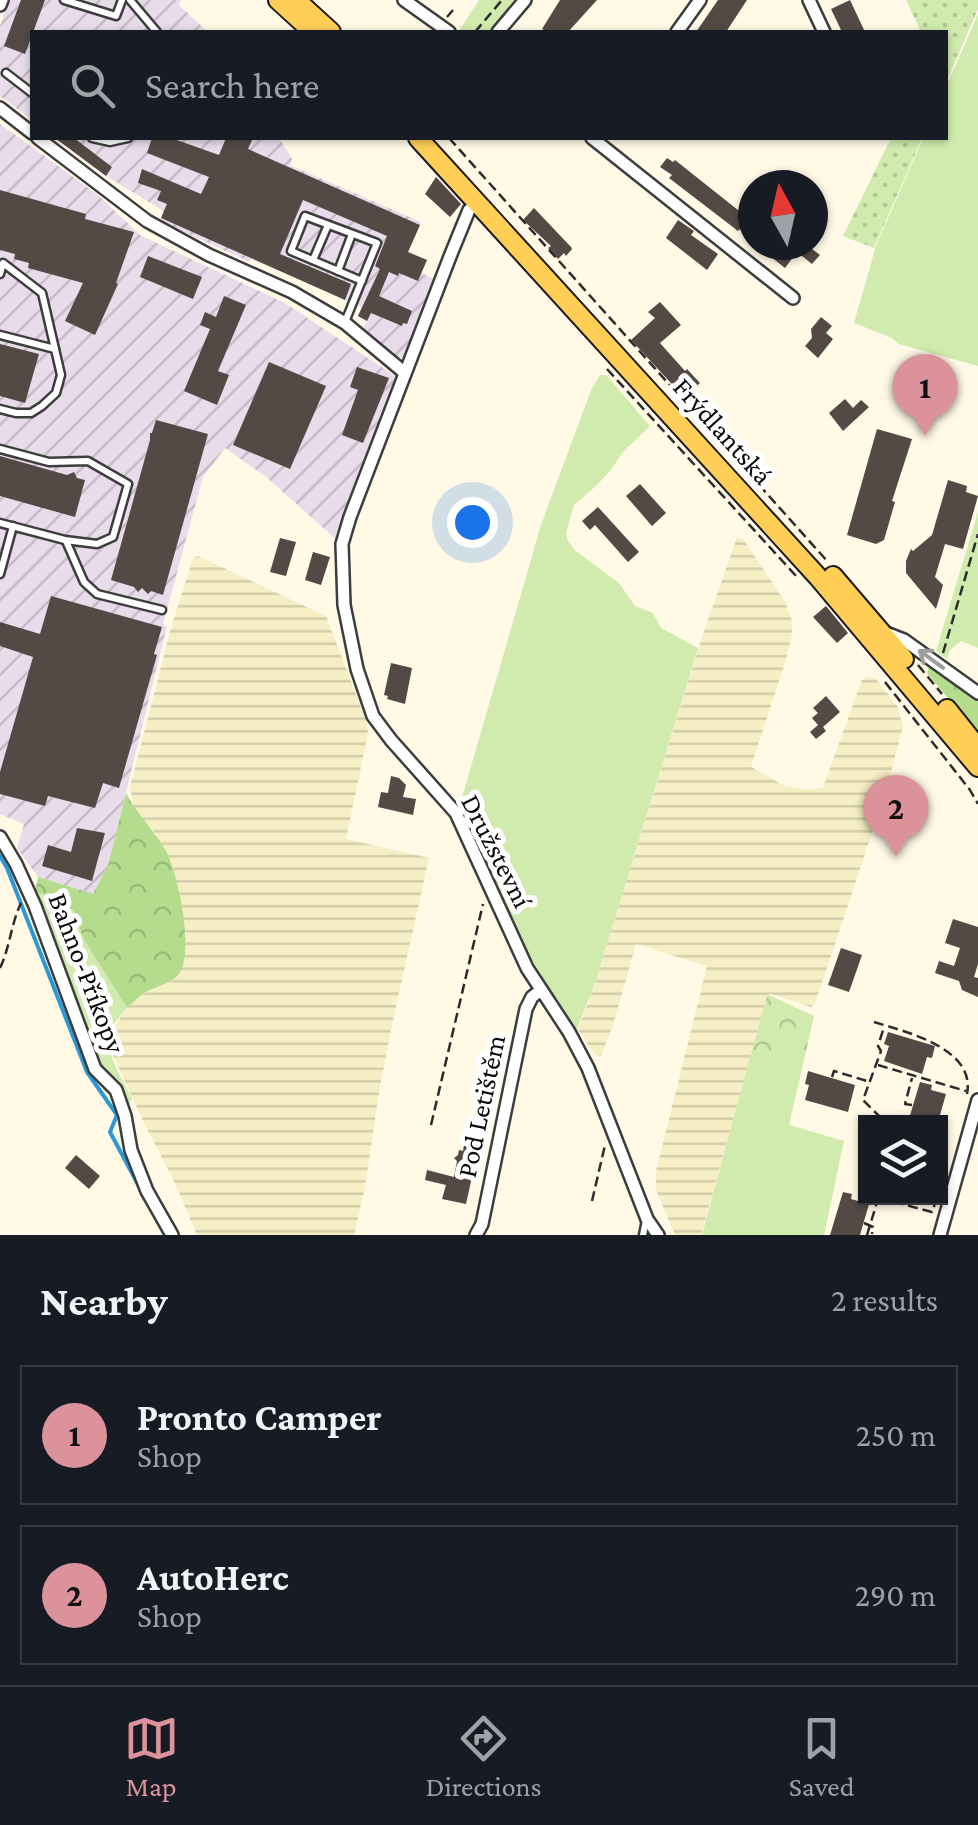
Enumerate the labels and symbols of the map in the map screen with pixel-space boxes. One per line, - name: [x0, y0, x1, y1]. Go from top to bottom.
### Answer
- north arrow: [738, 170, 828, 260]
- pin: 1: [892, 354, 958, 436]
- street label: Frýdlantská: [667, 371, 779, 491]
- your location: [447, 497, 498, 548]
- one-way arrow: [918, 649, 945, 670]
- pin: 2: [864, 774, 928, 857]
- street label: Družstevní: [455, 789, 539, 914]
- street label: Bahno-Příkopy: [42, 889, 132, 1058]
- street label: Pod Letištěm: [451, 1032, 511, 1180]

